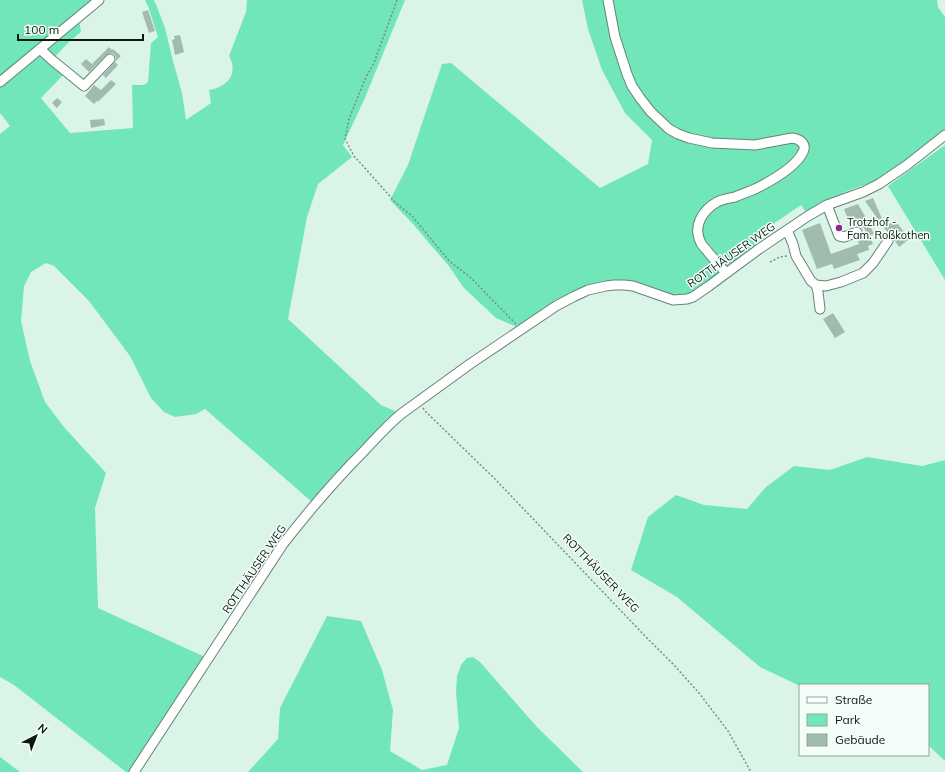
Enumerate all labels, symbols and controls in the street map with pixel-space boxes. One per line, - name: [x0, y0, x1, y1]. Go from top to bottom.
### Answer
- scale bar: [18, 16, 143, 42]
- text: 100 m: [24, 22, 59, 37]
- place label: Trotzhof - Fam. Roßkothen: [847, 215, 930, 242]
- street label: ROTTHÄUSER WEG: [684, 219, 778, 291]
- marker: Trotzhof - Fam. Roßkothen: [834, 223, 844, 233]
- street label: ROTTHÄUSER WEG: [219, 522, 289, 616]
- street label: ROTTHÄUSER WEG: [560, 531, 642, 615]
- legend: [799, 684, 929, 756]
- text: Straße: [835, 692, 872, 707]
- text: Park: [835, 712, 861, 727]
- north arrow: [16, 716, 56, 756]
- text: N: [35, 721, 50, 737]
- text: Gebäude: [835, 732, 885, 747]

